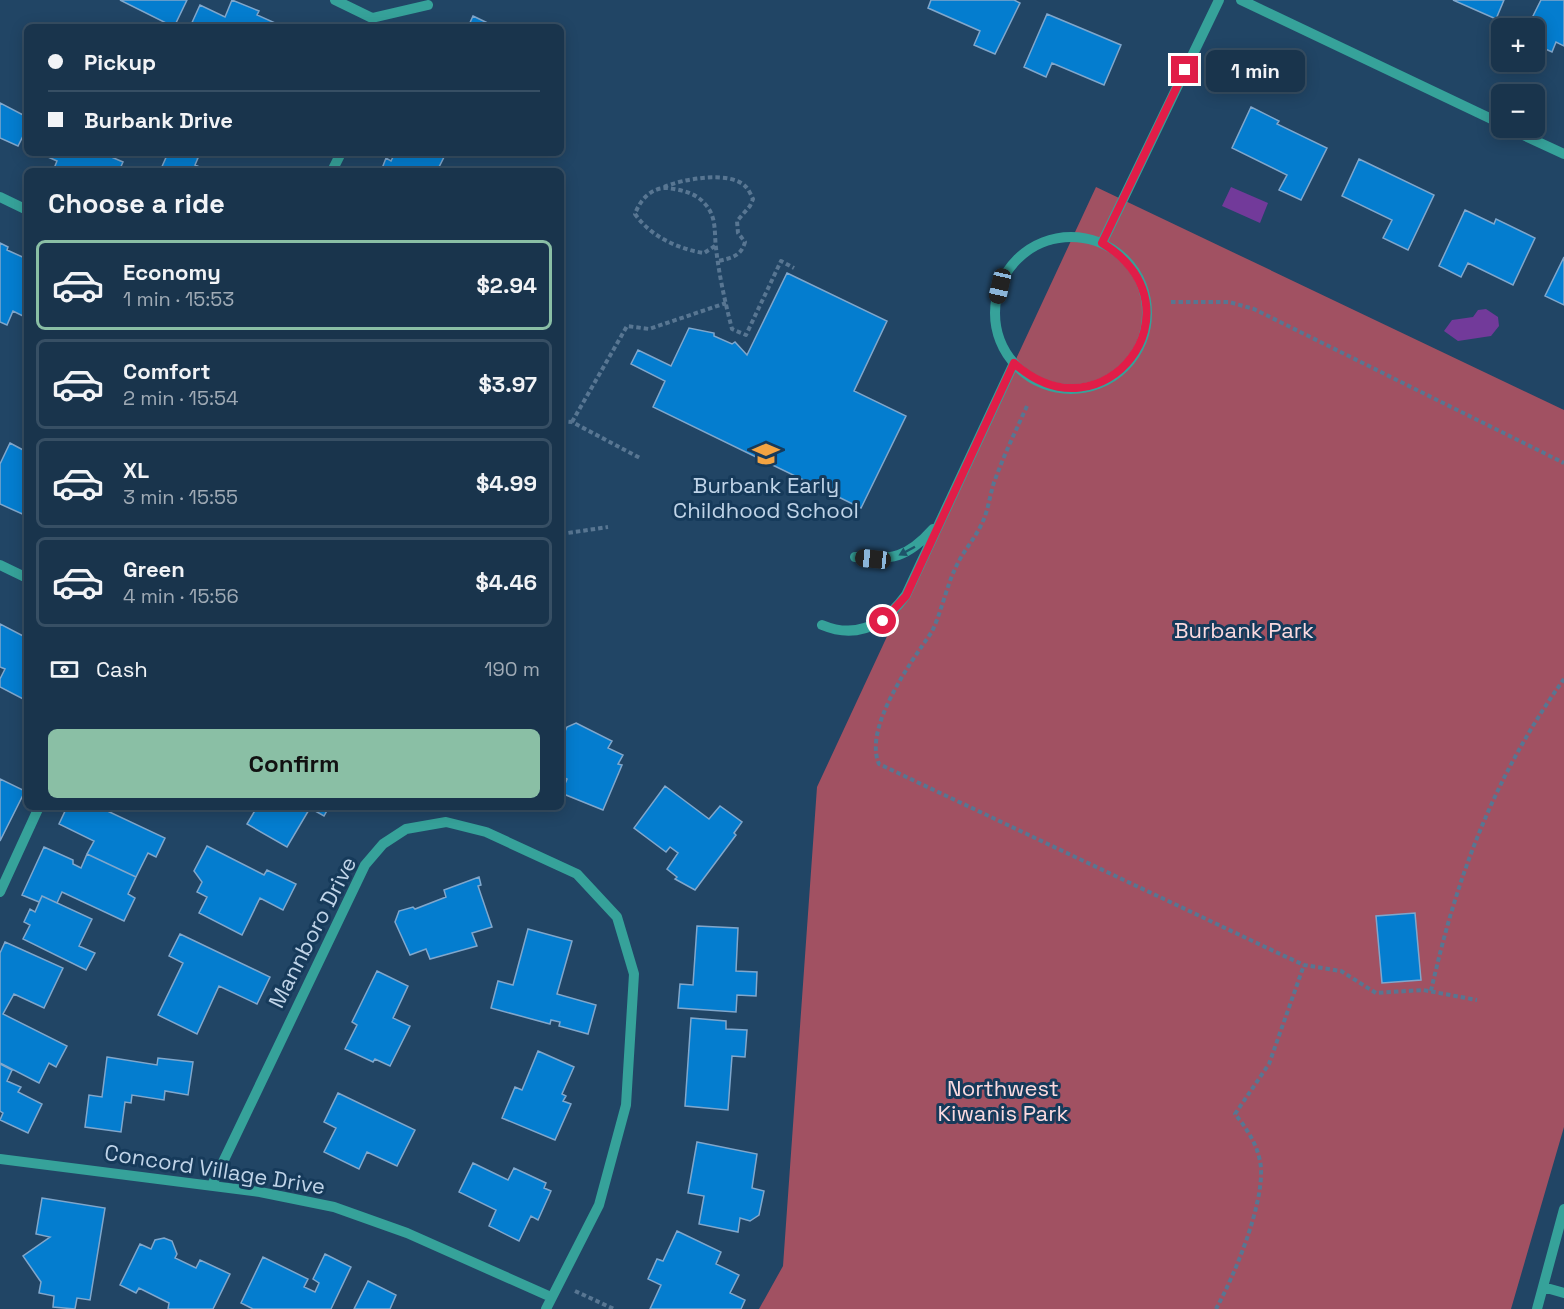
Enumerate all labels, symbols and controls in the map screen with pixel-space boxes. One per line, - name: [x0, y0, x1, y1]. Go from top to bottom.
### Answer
- map controls: [1491, 18, 1545, 138]
- button: +: [1491, 18, 1545, 72]
- text: Pickup: [84, 48, 156, 76]
- callout: 1 min: [1206, 49, 1305, 91]
- route end: [1171, 56, 1198, 83]
- text: 1 min: [1231, 58, 1280, 84]
- button: −: [1491, 84, 1545, 138]
- text: Burbank Drive: [84, 106, 233, 134]
- text: Choose a ride: [48, 186, 225, 221]
- icon: car: [51, 258, 105, 312]
- text: Economy: [123, 258, 221, 286]
- car: [987, 266, 1013, 306]
- text: $2.94: [476, 271, 537, 299]
- text: 1 min · 15:53: [123, 286, 234, 312]
- icon: car: [51, 357, 105, 411]
- text: Comfort: [123, 357, 211, 385]
- text: $3.97: [478, 370, 537, 398]
- text: 2 min · 15:54: [123, 385, 238, 411]
- school or university icon: Burbank Early Childhood School: [751, 439, 781, 469]
- icon: car: [51, 456, 105, 510]
- text: XL: [123, 456, 149, 484]
- text: $4.99: [476, 469, 537, 497]
- place label: Burbank Early Childhood School: [673, 471, 859, 524]
- text: 3 min · 15:55: [123, 484, 238, 510]
- one-way arrow: [898, 547, 915, 556]
- car: [854, 548, 892, 570]
- icon: car: [51, 555, 105, 609]
- text: Green: [123, 555, 185, 583]
- text: $4.46: [476, 568, 537, 596]
- text: 4 min · 15:56: [123, 583, 239, 609]
- route start: [869, 607, 896, 634]
- park label: Burbank Park: [1174, 616, 1314, 644]
- icon: cash: [48, 653, 81, 686]
- text: Cash: [96, 655, 148, 683]
- text: 190 m: [484, 656, 540, 682]
- button: Confirm: [48, 729, 540, 798]
- street label: Mannboro Drive: [262, 852, 362, 1012]
- park label: Northwest Kiwanis Park: [938, 1074, 1069, 1127]
- street label: Concord Village Drive: [103, 1138, 327, 1200]

